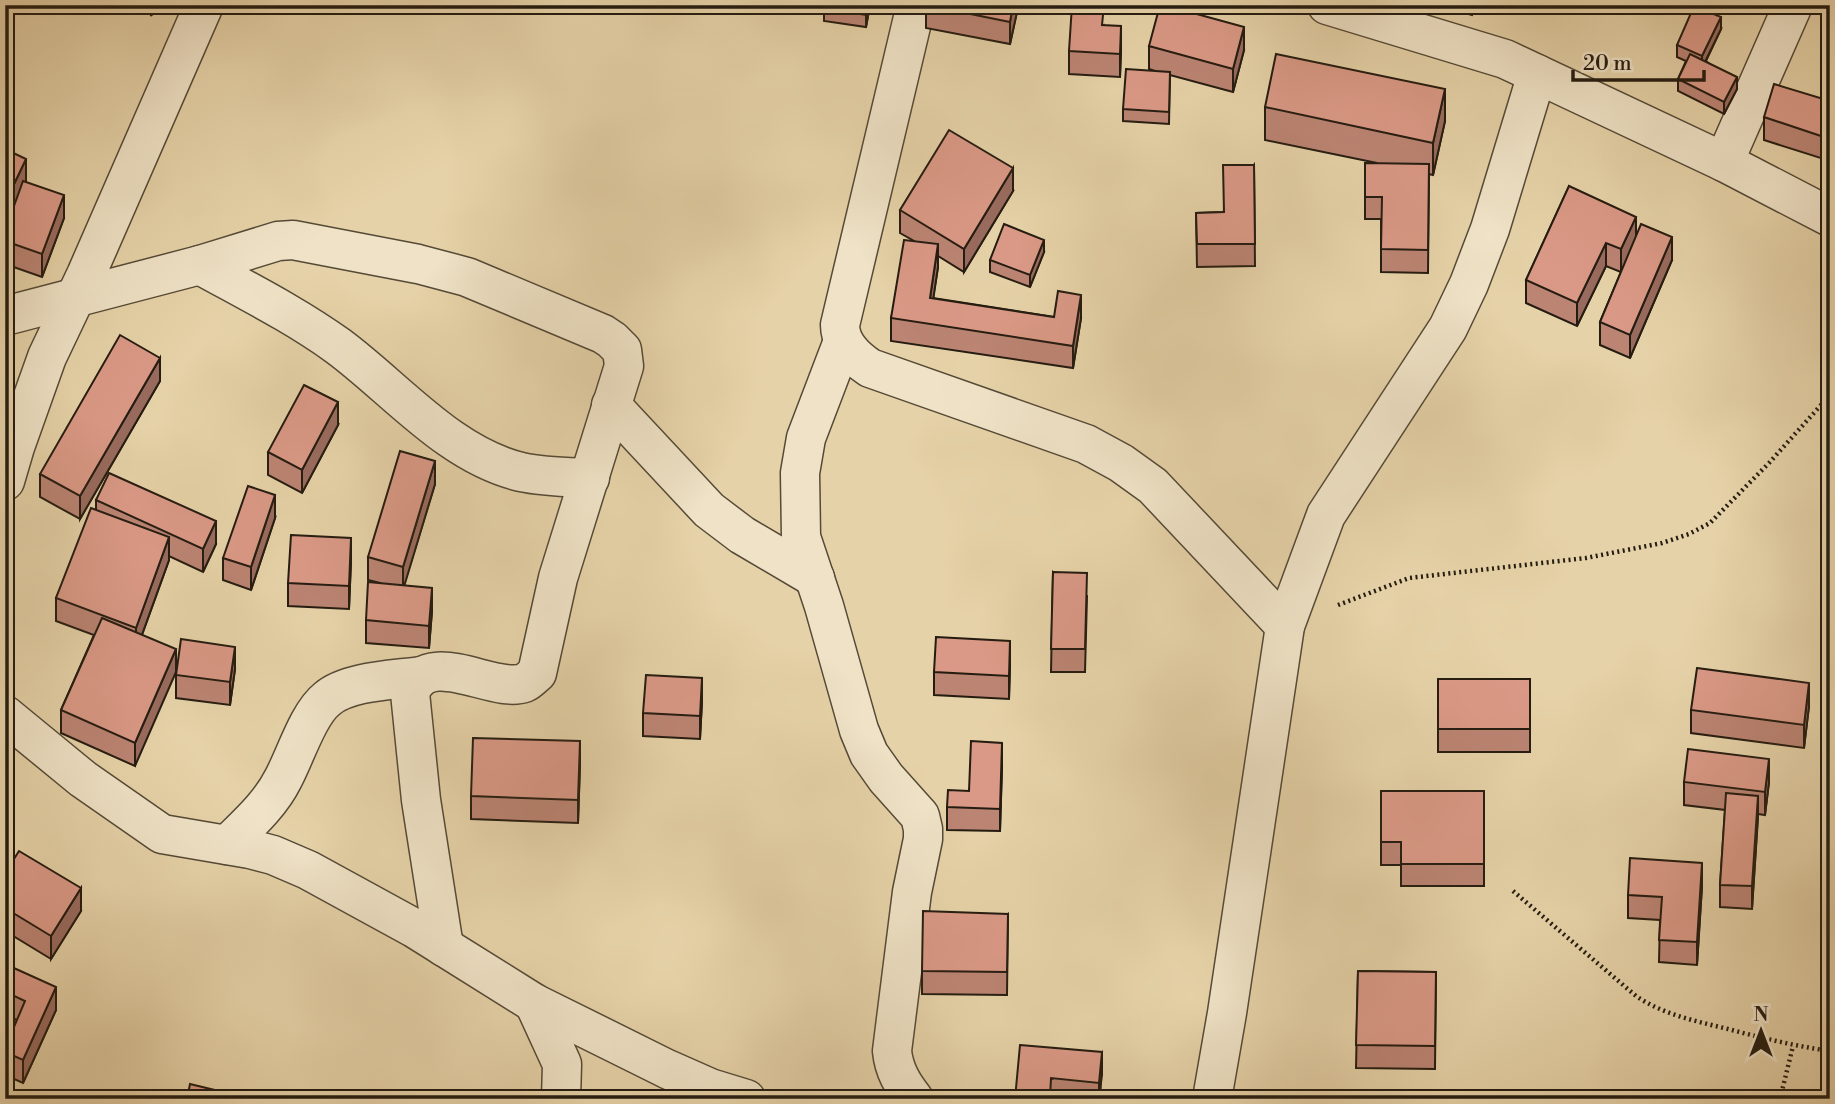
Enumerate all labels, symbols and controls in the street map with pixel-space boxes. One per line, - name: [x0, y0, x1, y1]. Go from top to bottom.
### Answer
- scale bar: [1573, 38, 1704, 82]
- text: 20 m: [1583, 51, 1632, 77]
- north arrow: [1727, 996, 1797, 1066]
- text: N: [1753, 1003, 1769, 1027]

